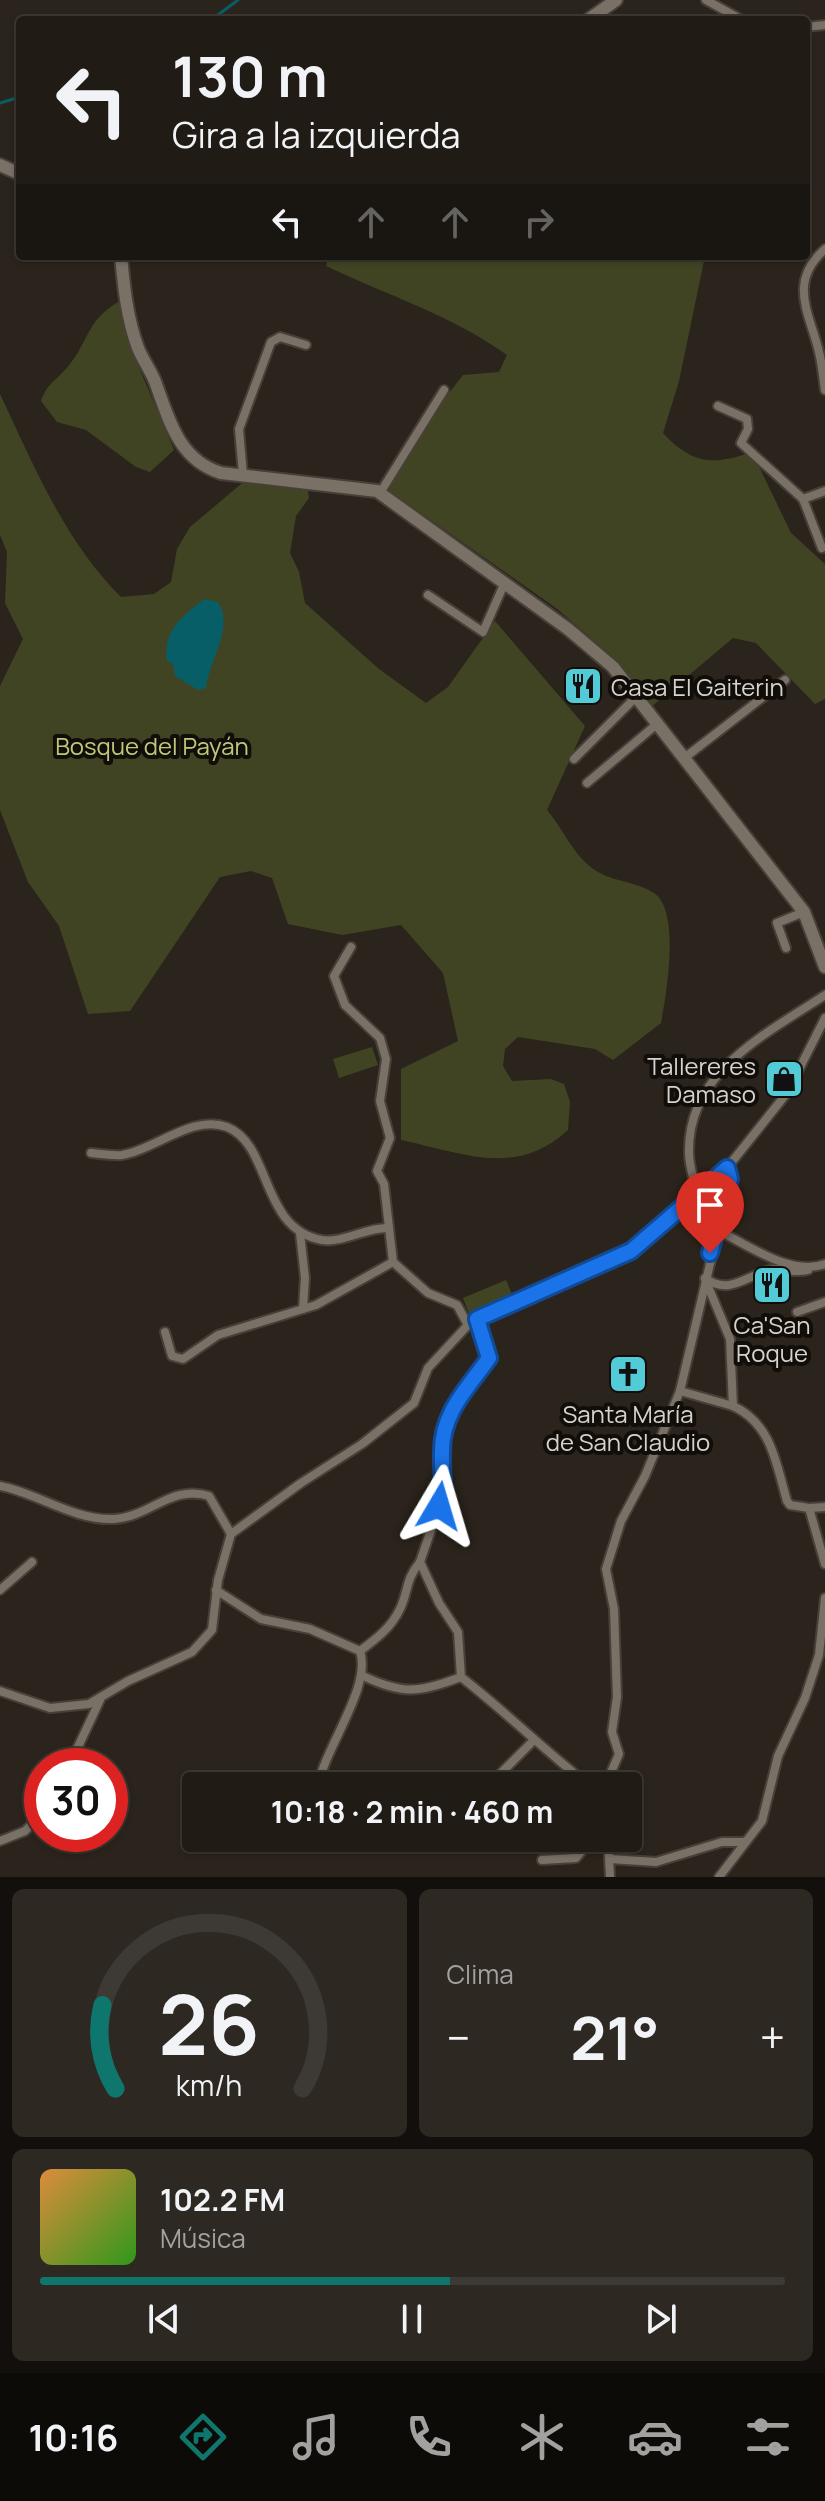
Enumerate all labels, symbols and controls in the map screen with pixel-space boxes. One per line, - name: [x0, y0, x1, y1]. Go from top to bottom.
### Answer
- text: 130 m: [172, 37, 328, 114]
- icon: left: [40, 48, 144, 152]
- text: Gira a la izquierda: [172, 110, 461, 159]
- icon: left: [265, 200, 309, 244]
- icon: ahead: [349, 200, 393, 244]
- icon: ahead: [433, 200, 477, 244]
- icon: right: [517, 200, 561, 244]
- restaurant icon: Casa El Gaiterin: [562, 665, 604, 707]
- place label: Casa El Gaiterin: [611, 670, 784, 703]
- park label: Bosque del Payán: [55, 729, 249, 762]
- place label: Tallereres Damaso: [647, 1049, 756, 1110]
- shop icon: Tallereres Damaso: [763, 1058, 805, 1100]
- pin: [676, 1171, 744, 1253]
- icon: arrive: [688, 1183, 732, 1227]
- restaurant icon: Ca'San Roque: [751, 1264, 793, 1306]
- place label: Ca'San Roque: [733, 1308, 811, 1369]
- church icon: Santa María de San Claudio: [607, 1353, 649, 1395]
- place label: Santa María de San Claudio: [546, 1397, 710, 1458]
- position arrow: [397, 1464, 481, 1548]
- speed limit sign: 30: [24, 1748, 128, 1852]
- text: 10:18 · 2 min · 460 m: [271, 1791, 553, 1832]
- text: Clima: [447, 1956, 514, 1992]
- text: 26: [159, 1966, 260, 2080]
- text: 21°: [570, 1996, 659, 2078]
- text: −: [447, 2007, 470, 2067]
- text: +: [760, 2007, 785, 2067]
- text: km/h: [176, 2066, 242, 2105]
- text: 102.2 FM: [160, 2179, 285, 2220]
- text: Música: [160, 2220, 246, 2256]
- icon: previous: [142, 2297, 186, 2341]
- icon: pause: [390, 2297, 434, 2341]
- icon: next: [639, 2297, 683, 2341]
- icon: directions: [175, 2409, 231, 2465]
- icon: music: [288, 2409, 344, 2465]
- icon: phone: [401, 2409, 457, 2465]
- icon: climate: [514, 2409, 570, 2465]
- icon: car: [627, 2409, 683, 2465]
- icon: filters: [740, 2409, 796, 2465]
- text: 10:16: [29, 2413, 118, 2462]

